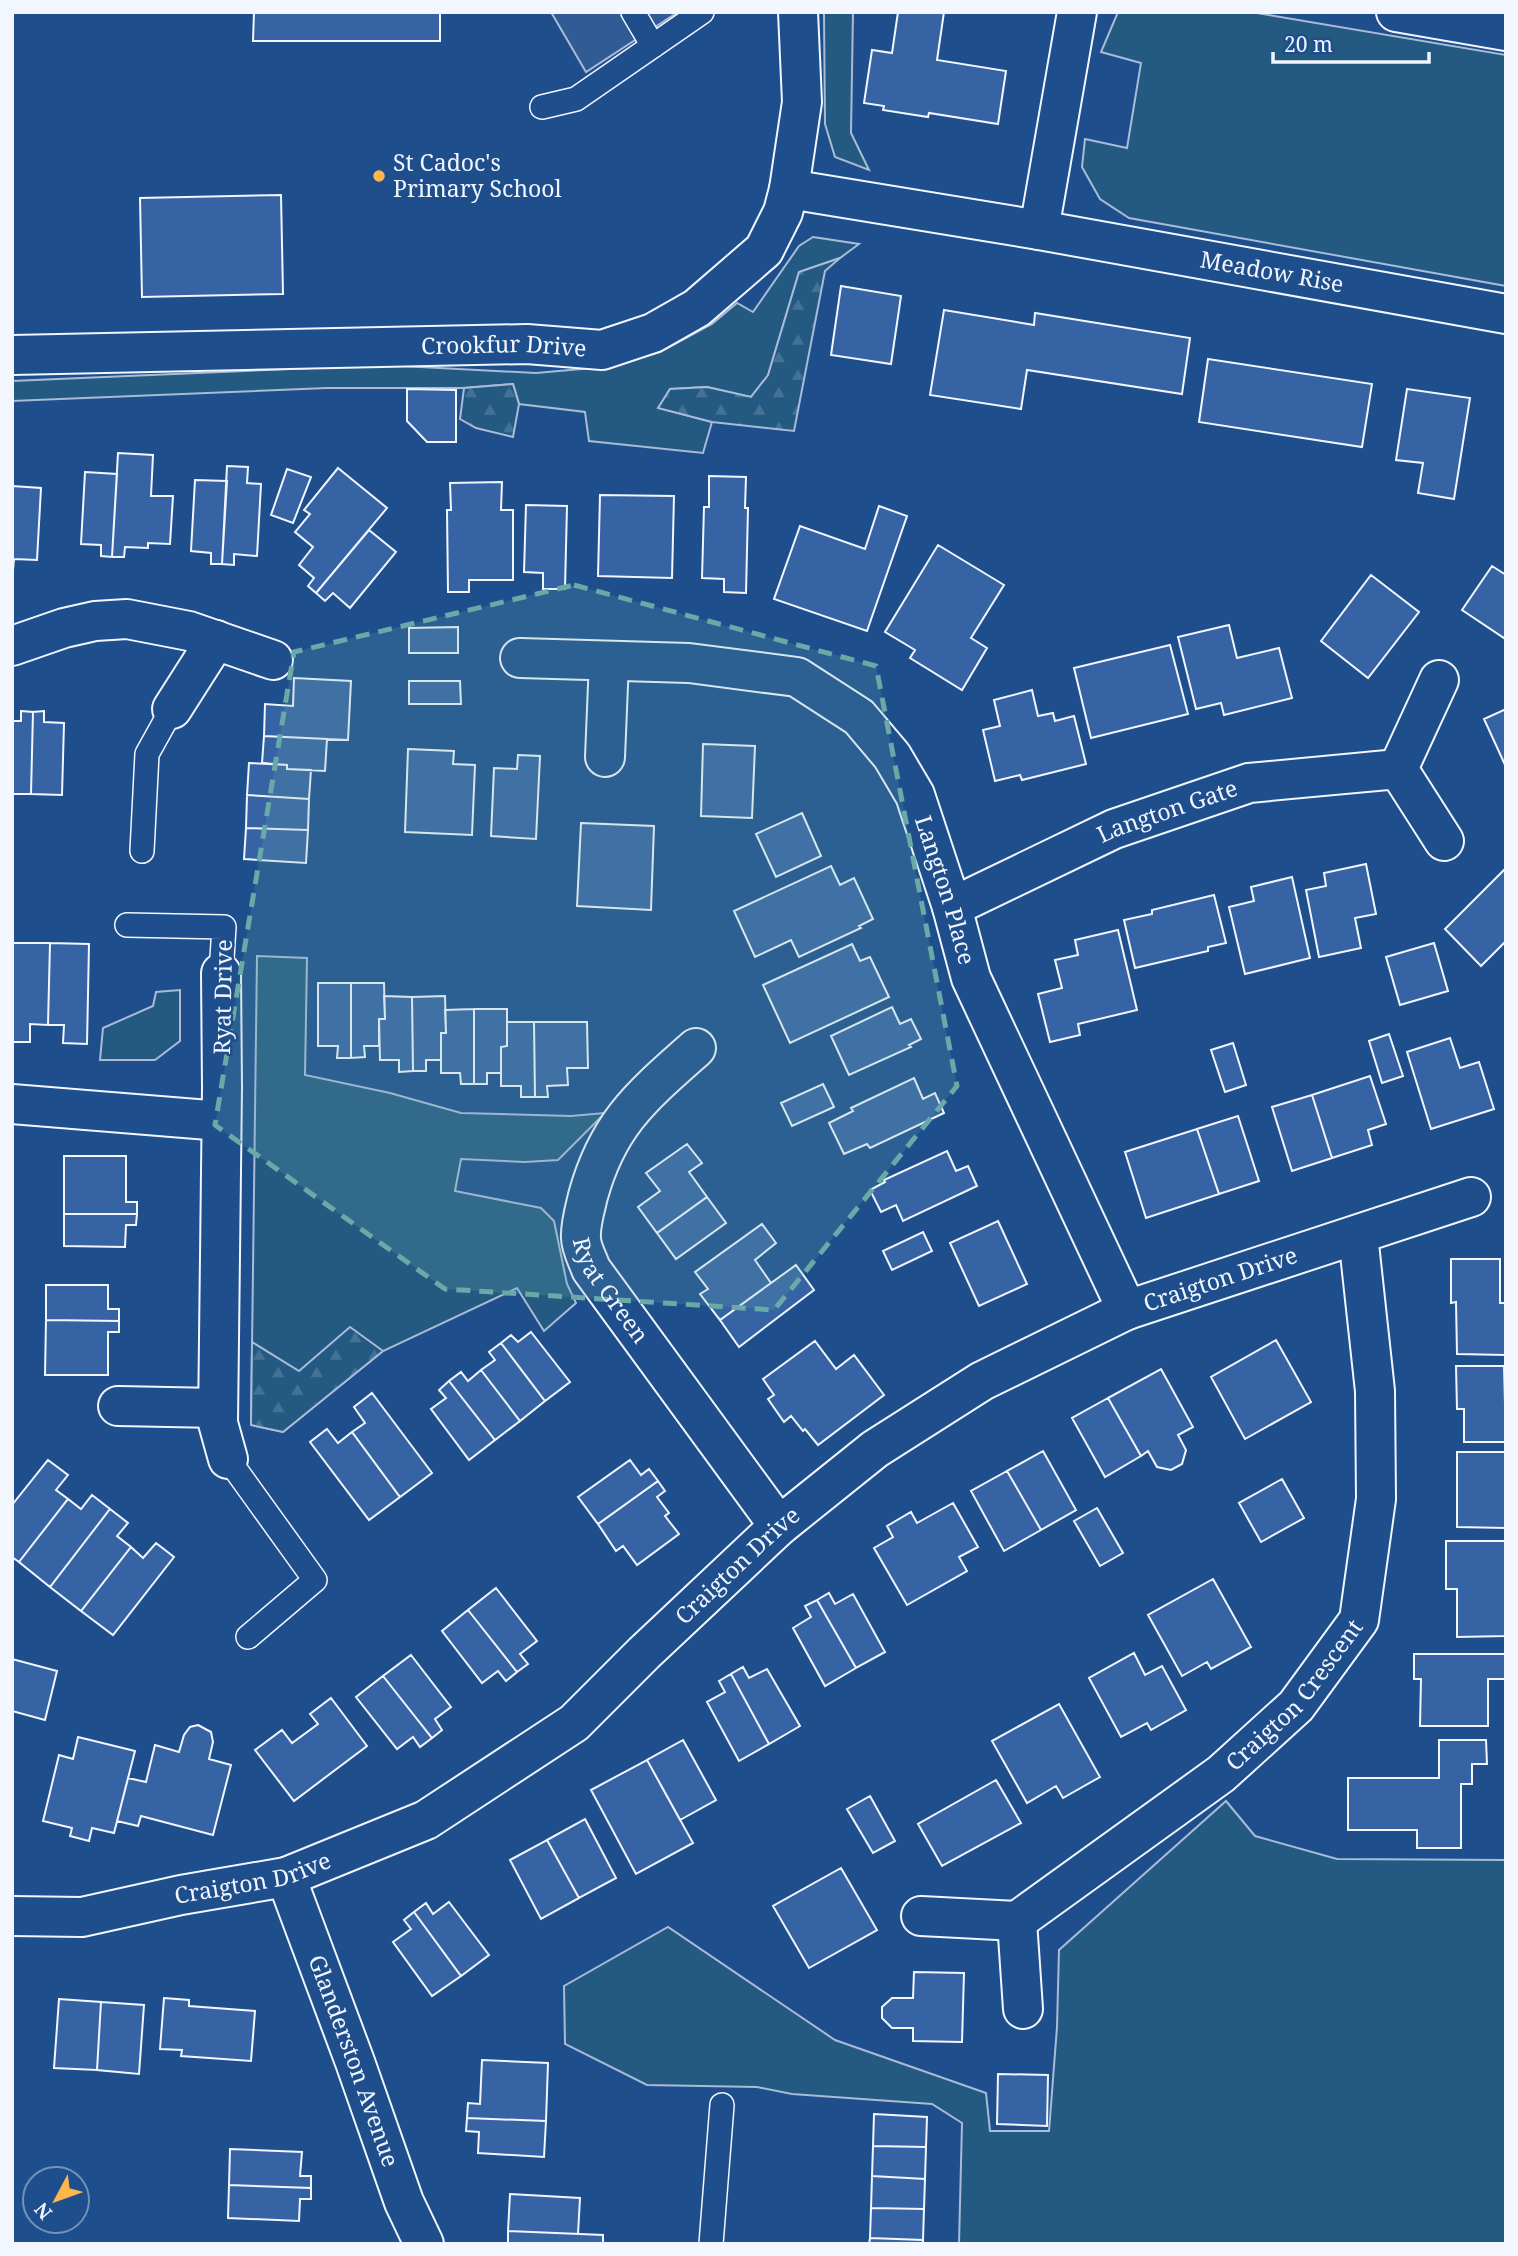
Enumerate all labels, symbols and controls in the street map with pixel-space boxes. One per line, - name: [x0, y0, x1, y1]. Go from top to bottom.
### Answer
- scale bar: [1273, 21, 1429, 65]
- text: 20 m: [1284, 30, 1333, 58]
- place label: St Cadoc's Primary School: [393, 146, 562, 204]
- marker: St Cadoc's Primary School: [371, 168, 387, 184]
- street label: Meadow Rise: [1198, 242, 1346, 300]
- street label: Crookfur Drive: [421, 327, 588, 364]
- street label: Langton Gate: [1091, 771, 1241, 850]
- street label: Langton Place: [908, 811, 984, 968]
- street label: Ryat Drive: [205, 939, 239, 1055]
- street label: Ryat Green: [566, 1234, 657, 1349]
- street label: Craigton Drive: [1139, 1238, 1301, 1319]
- street label: Craigton Drive: [667, 1499, 806, 1631]
- street label: Craigton Crescent: [1218, 1612, 1370, 1777]
- street label: Craigton Drive: [172, 1844, 335, 1911]
- street label: Glanderston Avenue: [301, 1950, 407, 2171]
- north arrow: [21, 2165, 91, 2235]
- text: N: [28, 2197, 58, 2225]

